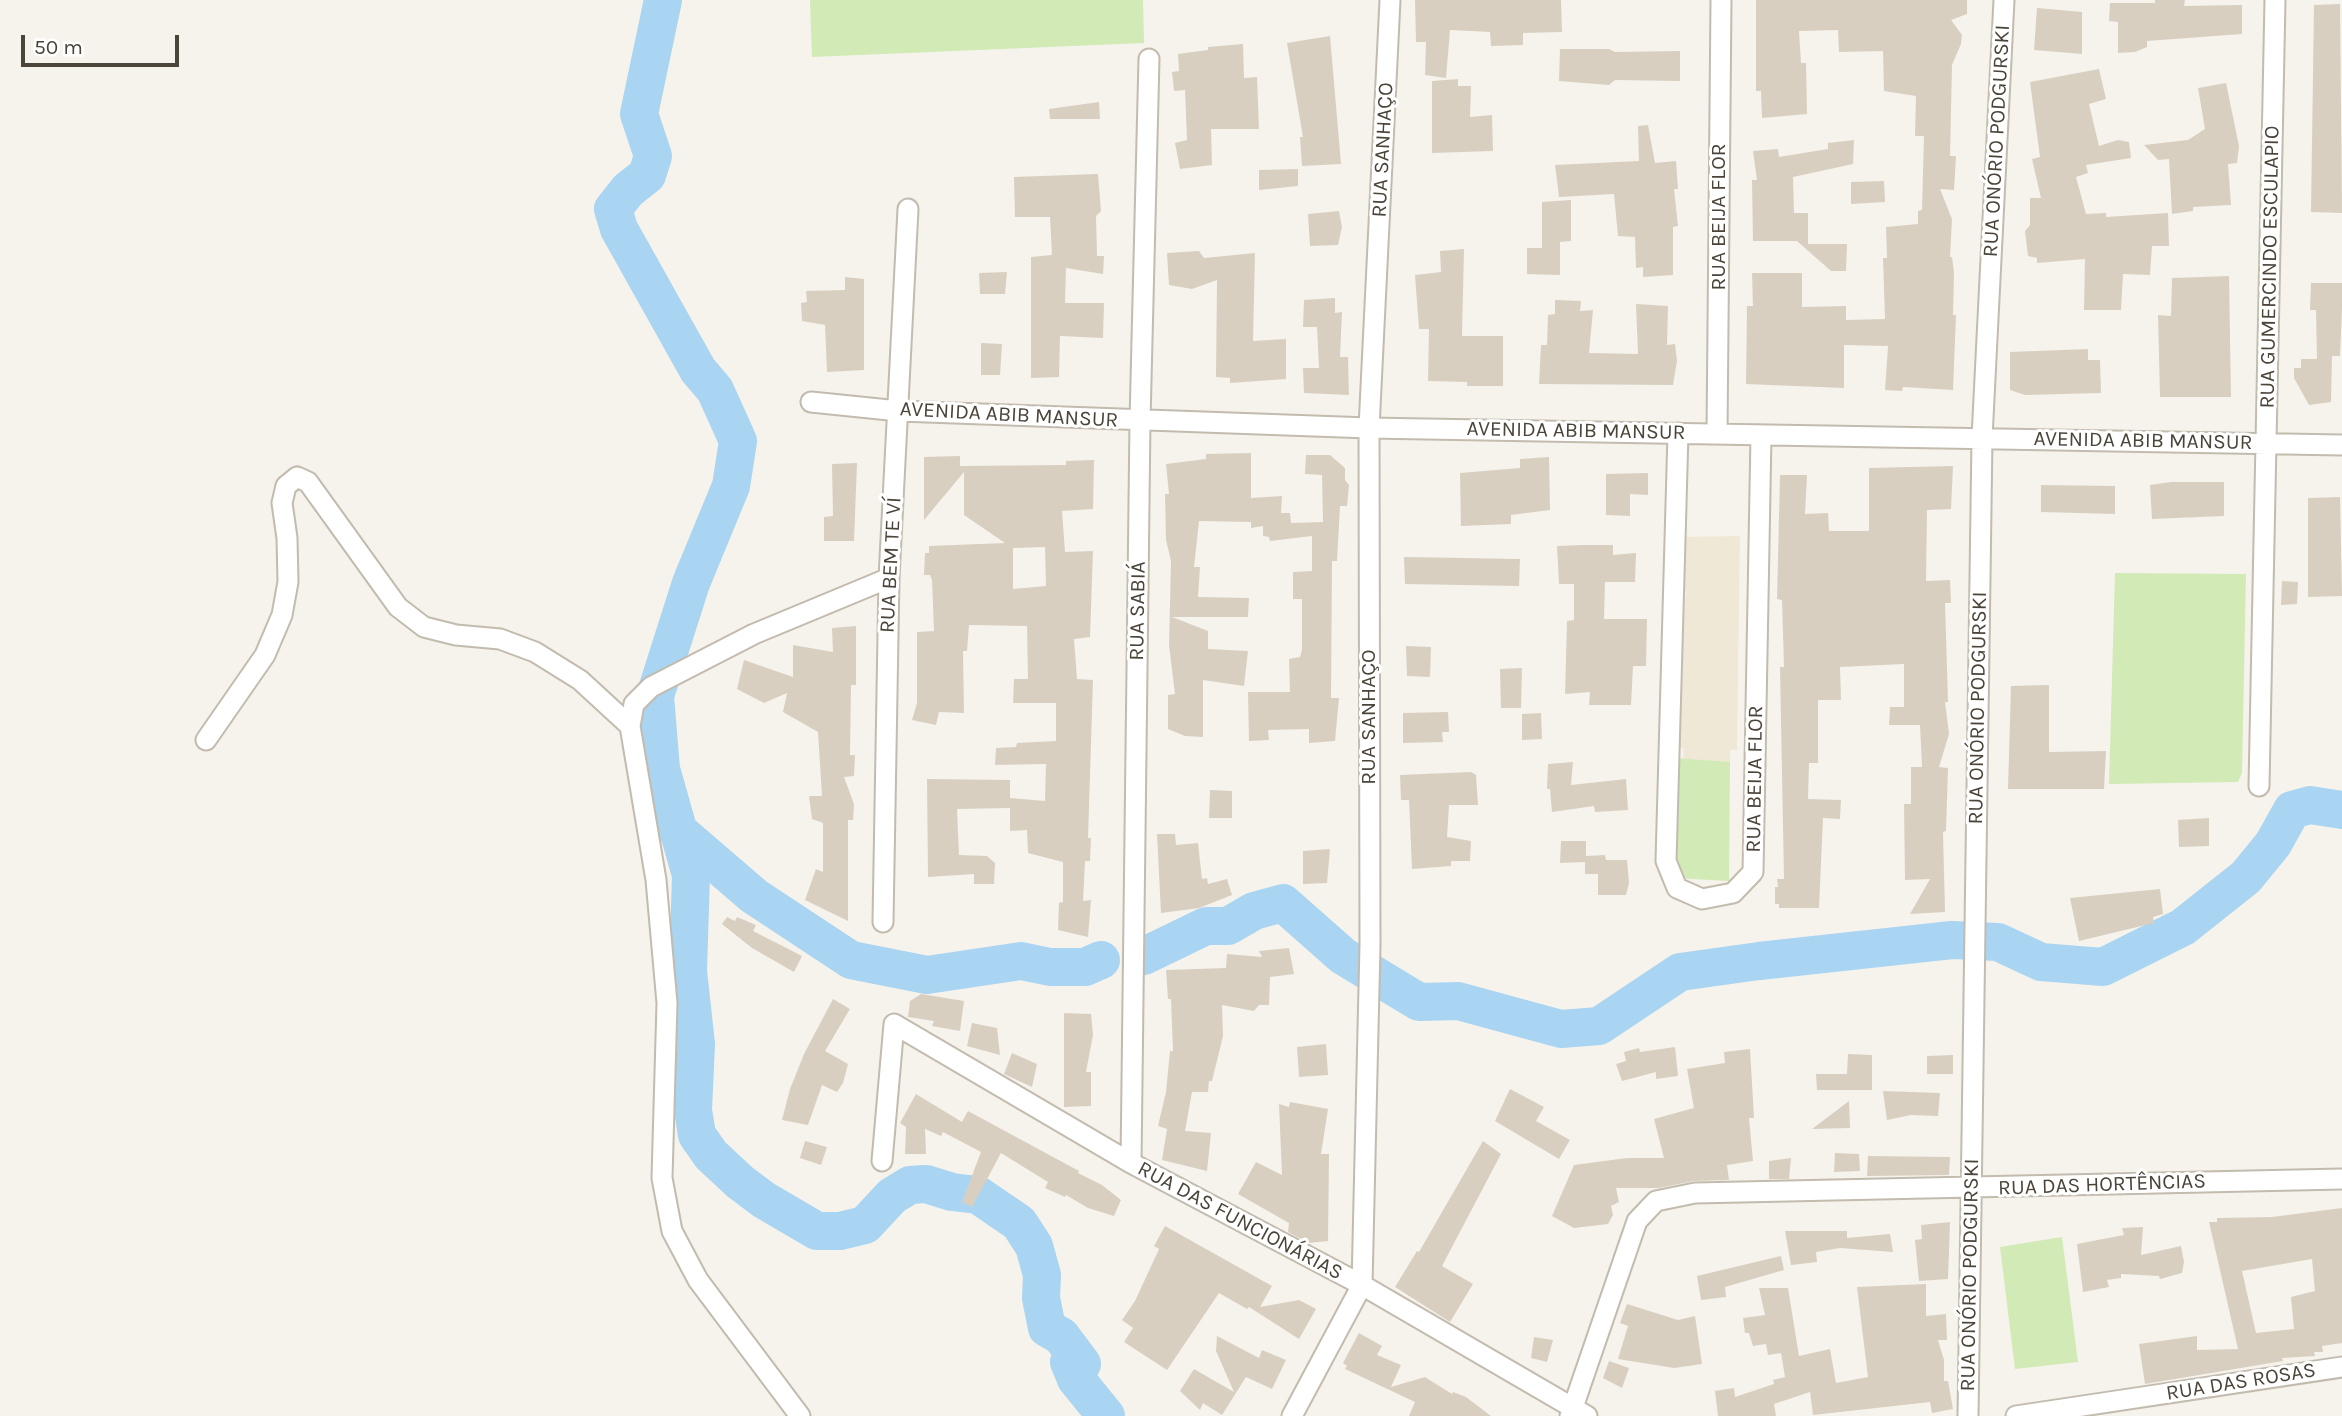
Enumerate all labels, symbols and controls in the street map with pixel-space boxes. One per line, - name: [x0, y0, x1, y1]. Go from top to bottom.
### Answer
- scale bar: [24, 21, 182, 65]
- street label: RUA ONÓRIO PODGURSKI: [1978, 24, 2016, 258]
- text: 50 m: [34, 35, 83, 59]
- street label: RUA SANHAÇO: [1367, 82, 1399, 218]
- street label: RUA GUMERCINDO ESCULAPIO: [2255, 125, 2285, 409]
- street label: RUA BEIJA FLOR: [1706, 143, 1732, 291]
- street label: AVENIDA ABIB MANSUR: [899, 397, 1119, 433]
- street label: AVENIDA ABIB MANSUR: [1466, 416, 1686, 446]
- street label: AVENIDA ABIB MANSUR: [2033, 426, 2253, 456]
- street label: RUA BEM TE VÍ: [875, 496, 907, 634]
- street label: RUA SABIÁ: [1125, 561, 1151, 661]
- street label: RUA ONÓRIO PODGURSKI: [1963, 591, 1993, 825]
- street label: RUA SANHAÇO: [1356, 649, 1382, 785]
- street label: RUA BEIJA FLOR: [1741, 705, 1769, 853]
- street label: RUA DAS FUNCIONÁRIAS: [1133, 1156, 1347, 1286]
- street label: RUA ONÓRIO PODGURSKI: [1955, 1158, 1985, 1392]
- street label: RUA DAS HORTÊNCIAS: [1998, 1169, 2206, 1201]
- street label: RUA DAS ROSAS: [2164, 1358, 2318, 1406]

